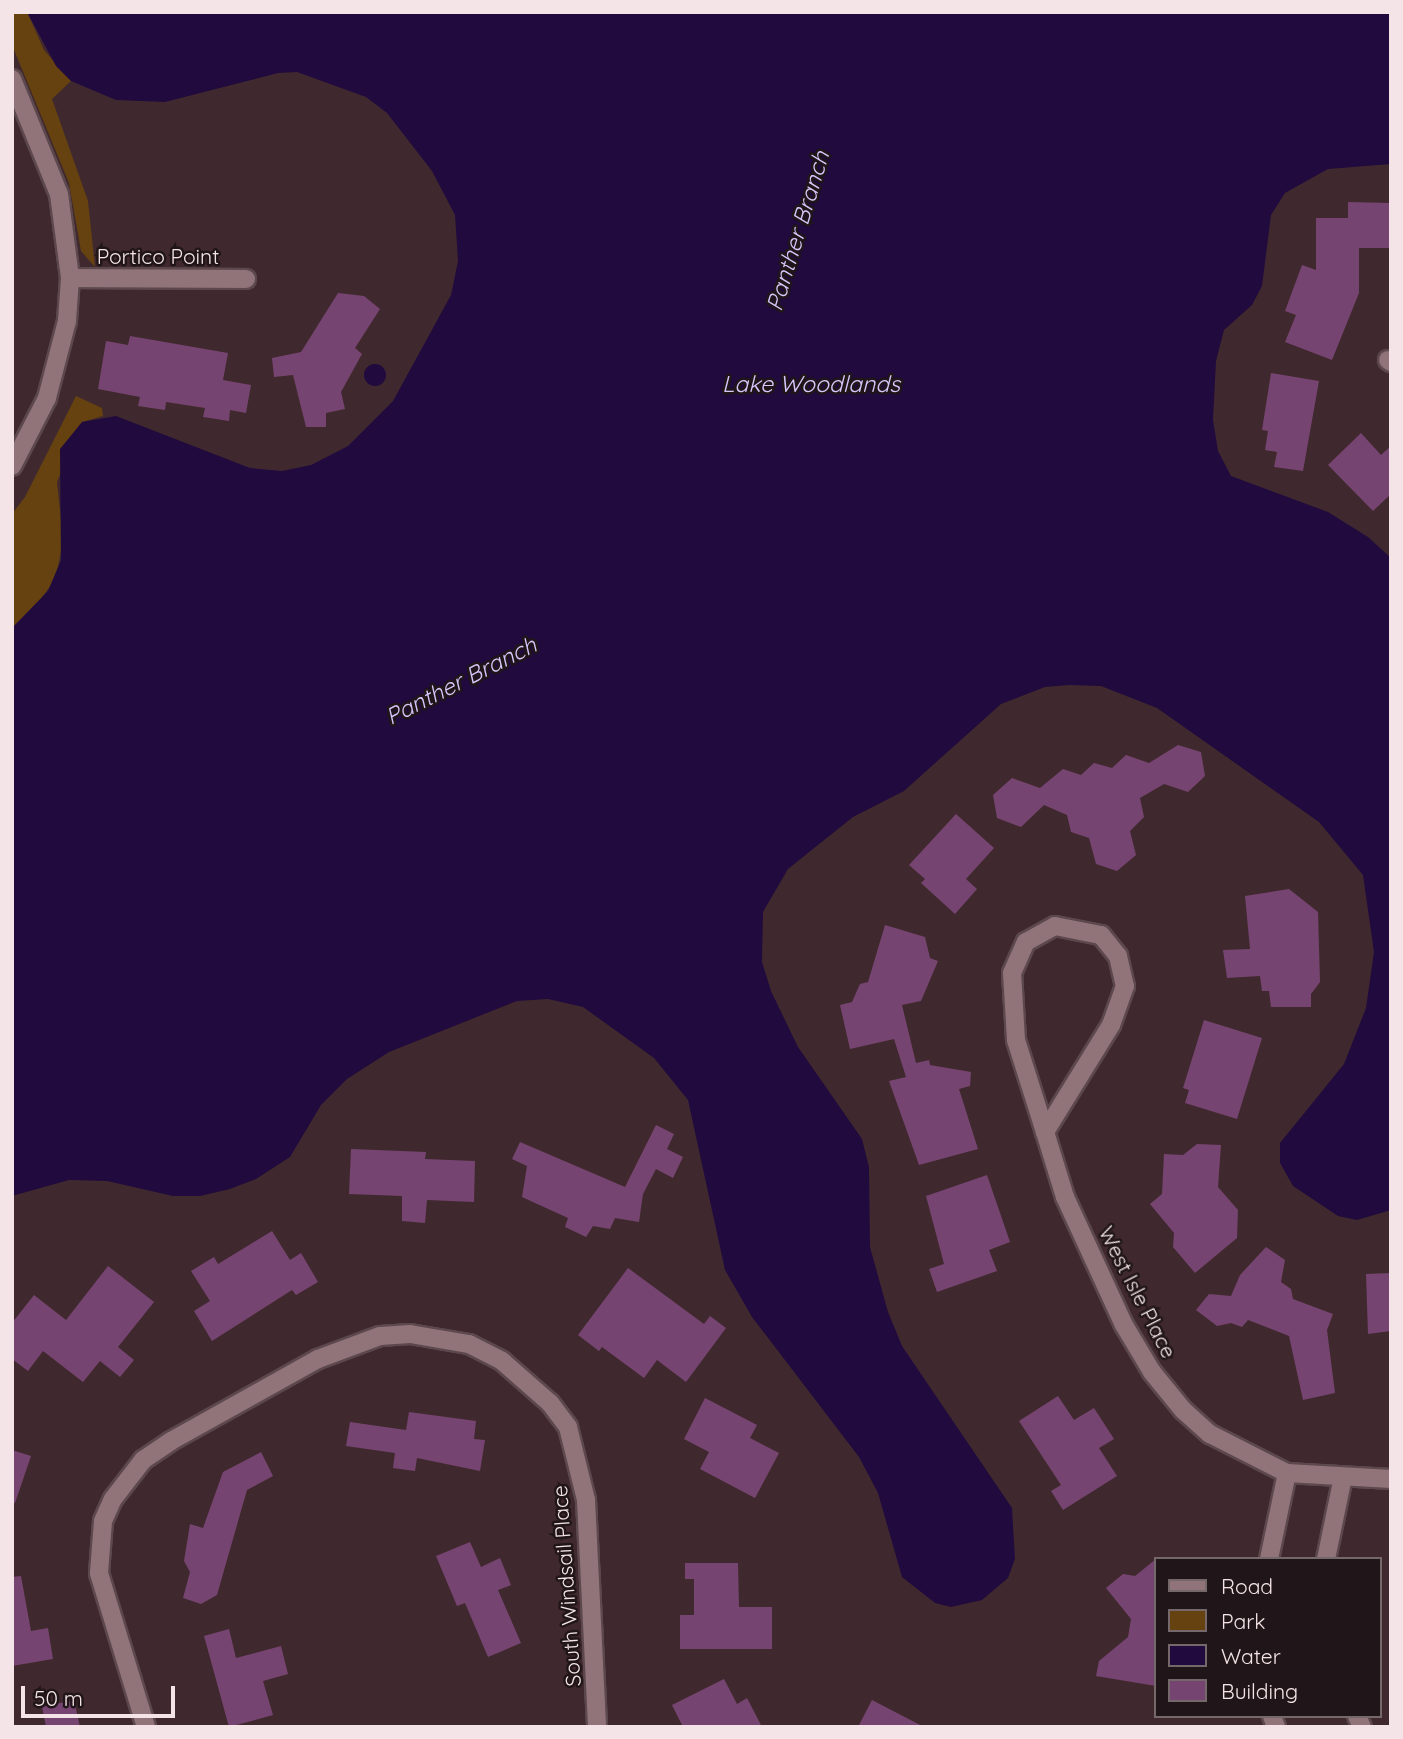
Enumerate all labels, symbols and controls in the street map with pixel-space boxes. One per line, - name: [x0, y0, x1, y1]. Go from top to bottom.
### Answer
- water label: Panther Branch: [761, 148, 835, 314]
- street label: Portico Point: [97, 243, 219, 269]
- water label: Lake Woodlands: [722, 370, 900, 398]
- water label: Panther Branch: [381, 631, 541, 731]
- street label: West Isle Place: [1094, 1222, 1182, 1362]
- street label: South Windsail Place: [546, 1485, 586, 1687]
- legend: [1154, 1557, 1382, 1718]
- text: Road: [1221, 1573, 1273, 1599]
- text: Park: [1221, 1608, 1265, 1634]
- text: Water: [1221, 1643, 1281, 1669]
- scale bar: [24, 1672, 178, 1716]
- text: Building: [1221, 1678, 1298, 1704]
- text: 50 m: [34, 1685, 83, 1711]

